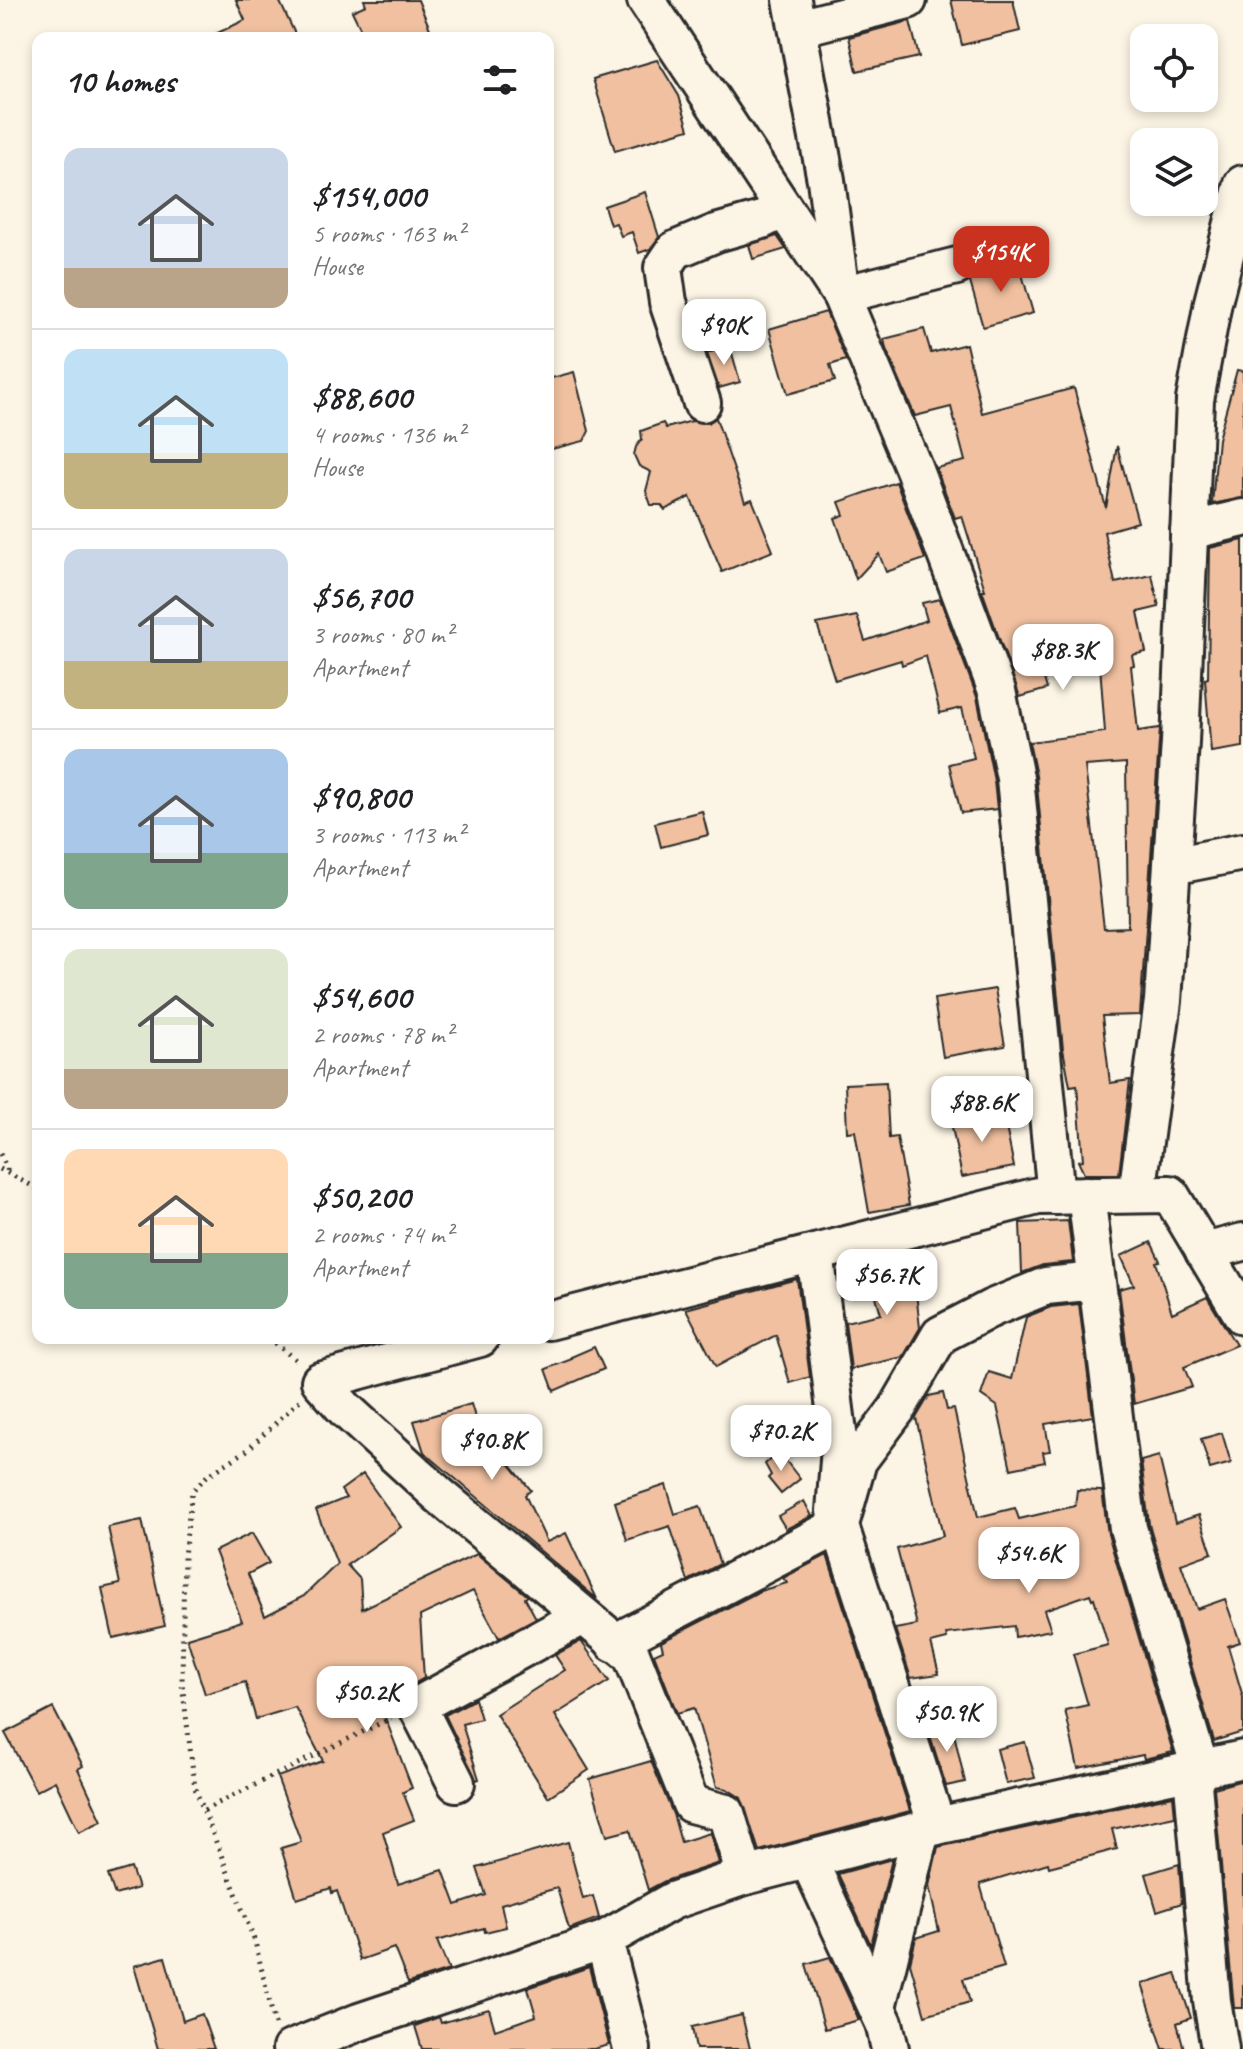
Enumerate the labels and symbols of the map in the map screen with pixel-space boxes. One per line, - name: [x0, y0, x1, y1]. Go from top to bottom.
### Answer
- pin: $154K: [945, 226, 1057, 294]
- pin: $90K: [677, 299, 771, 367]
- pin: $88.3K: [998, 624, 1128, 692]
- pin: $88.6K: [917, 1076, 1047, 1144]
- pin: $56.7K: [822, 1249, 952, 1317]
- pin: $70.2K: [716, 1405, 846, 1473]
- pin: $90.8K: [427, 1414, 557, 1482]
- pin: $54.6K: [964, 1527, 1094, 1595]
- pin: $50.2K: [302, 1666, 432, 1734]
- pin: $50.9K: [882, 1686, 1012, 1754]

